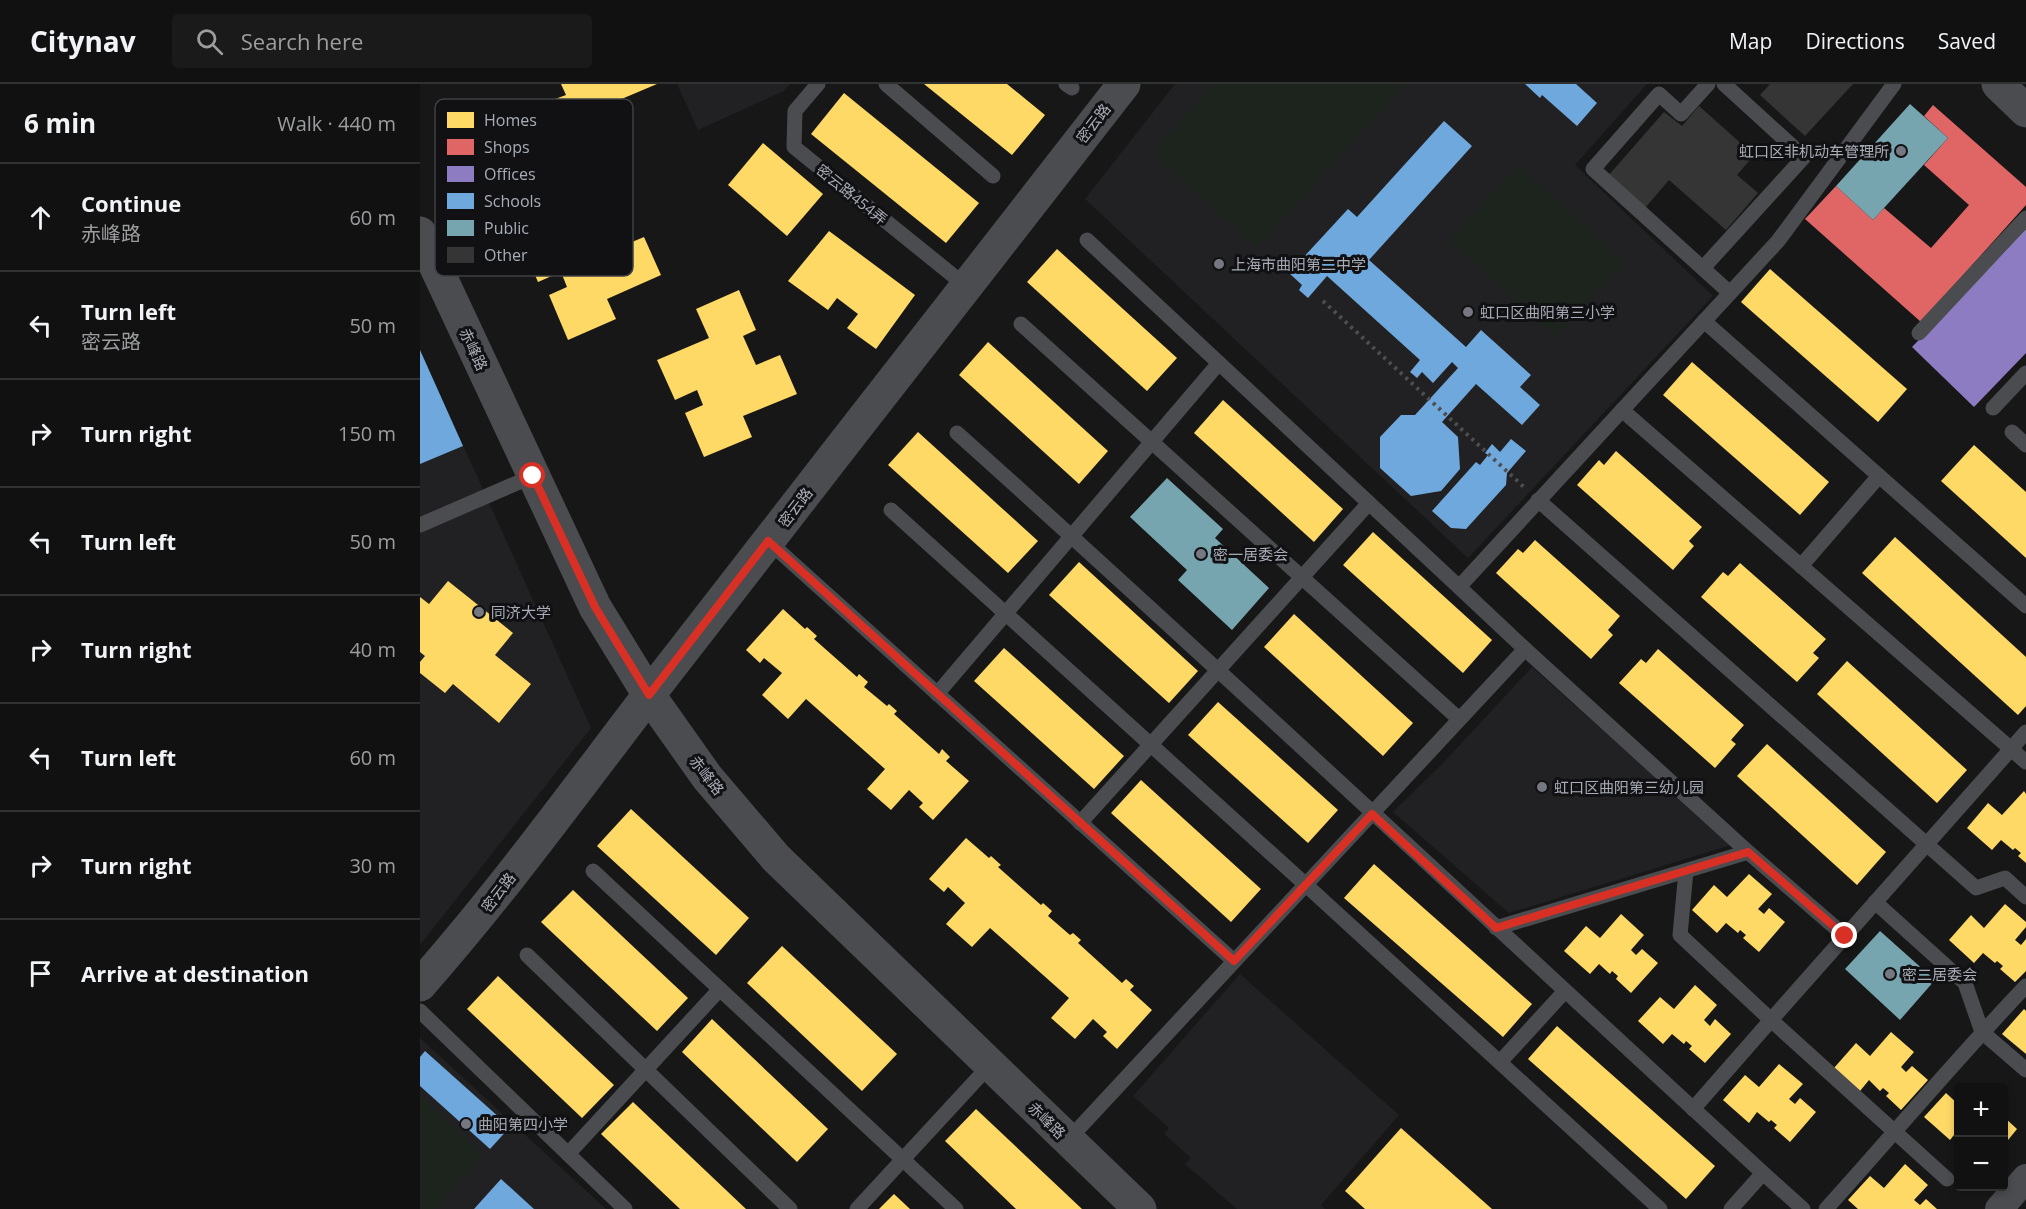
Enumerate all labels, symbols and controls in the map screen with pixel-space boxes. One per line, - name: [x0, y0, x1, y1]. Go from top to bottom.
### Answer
- search box: [172, 14, 592, 68]
- text: Citynav: [30, 22, 136, 60]
- icon: search: [193, 25, 226, 58]
- text: Search here: [241, 26, 363, 56]
- text: Map: [1729, 27, 1772, 55]
- text: Directions: [1805, 27, 1905, 55]
- text: Saved: [1938, 27, 1996, 55]
- legend: [435, 99, 633, 276]
- street label: 密云路: [1071, 99, 1115, 147]
- text: 6 min: [24, 105, 96, 141]
- text: Homes: [484, 109, 537, 131]
- text: Walk · 440 m: [277, 110, 396, 137]
- text: Shops: [484, 136, 530, 158]
- place label: 虹口区非机动车管理所: [1739, 141, 1889, 161]
- marker: 虹口区非机动车管理所: [1894, 144, 1908, 158]
- street label: 密云路454弄: [812, 159, 892, 229]
- text: Offices: [484, 163, 536, 185]
- text: Continue: [81, 188, 181, 218]
- text: Schools: [484, 190, 541, 212]
- icon: ahead: [24, 201, 57, 234]
- text: 60 m: [349, 204, 396, 231]
- text: Public: [484, 217, 529, 239]
- text: 赤峰路: [81, 220, 141, 247]
- text: Other: [484, 244, 528, 266]
- place label: 上海市曲阳第二中学: [1231, 254, 1366, 274]
- marker: 上海市曲阳第二中学: [1212, 257, 1226, 271]
- text: Turn left: [81, 296, 176, 326]
- place label: 虹口区曲阳第三小学: [1480, 302, 1615, 322]
- marker: 虹口区曲阳第三小学: [1461, 305, 1475, 319]
- icon: left: [24, 309, 57, 342]
- text: 50 m: [349, 312, 396, 339]
- street label: 赤峰路: [455, 324, 493, 374]
- text: 密云路: [81, 328, 141, 355]
- icon: right: [24, 417, 57, 450]
- text: Turn right: [81, 418, 192, 448]
- text: 150 m: [338, 420, 396, 447]
- route start: [519, 462, 545, 488]
- street label: 密云路: [773, 483, 817, 531]
- icon: left: [24, 525, 57, 558]
- text: Turn left: [81, 526, 176, 556]
- text: 50 m: [349, 528, 396, 555]
- place label: 密一居委会: [1213, 544, 1288, 564]
- marker: 密一居委会: [1194, 547, 1208, 561]
- place label: 同济大学: [491, 602, 551, 622]
- marker: 同济大学: [472, 605, 486, 619]
- icon: right: [24, 633, 57, 666]
- text: Turn right: [81, 634, 192, 664]
- text: 40 m: [349, 636, 396, 663]
- icon: left: [24, 741, 57, 774]
- text: Turn left: [81, 742, 176, 772]
- text: 60 m: [349, 744, 396, 771]
- street label: 赤峰路: [685, 751, 729, 799]
- place label: 虹口区曲阳第三幼儿园: [1554, 777, 1704, 797]
- marker: 虹口区曲阳第三幼儿园: [1535, 780, 1549, 794]
- icon: right: [24, 849, 57, 882]
- text: Turn right: [81, 850, 192, 880]
- text: 30 m: [349, 852, 396, 879]
- street label: 密云路: [476, 868, 520, 916]
- route end: [1831, 922, 1857, 948]
- icon: arrive: [24, 957, 57, 990]
- text: Arrive at destination: [81, 958, 309, 988]
- place label: 密二居委会: [1902, 964, 1977, 984]
- marker: 密二居委会: [1883, 967, 1897, 981]
- map controls: [1954, 1083, 2008, 1191]
- button: +: [1954, 1083, 2008, 1137]
- street label: 赤峰路: [1024, 1097, 1070, 1143]
- place label: 曲阳第四小学: [478, 1114, 568, 1134]
- marker: 曲阳第四小学: [459, 1117, 473, 1131]
- button: −: [1954, 1137, 2008, 1191]

